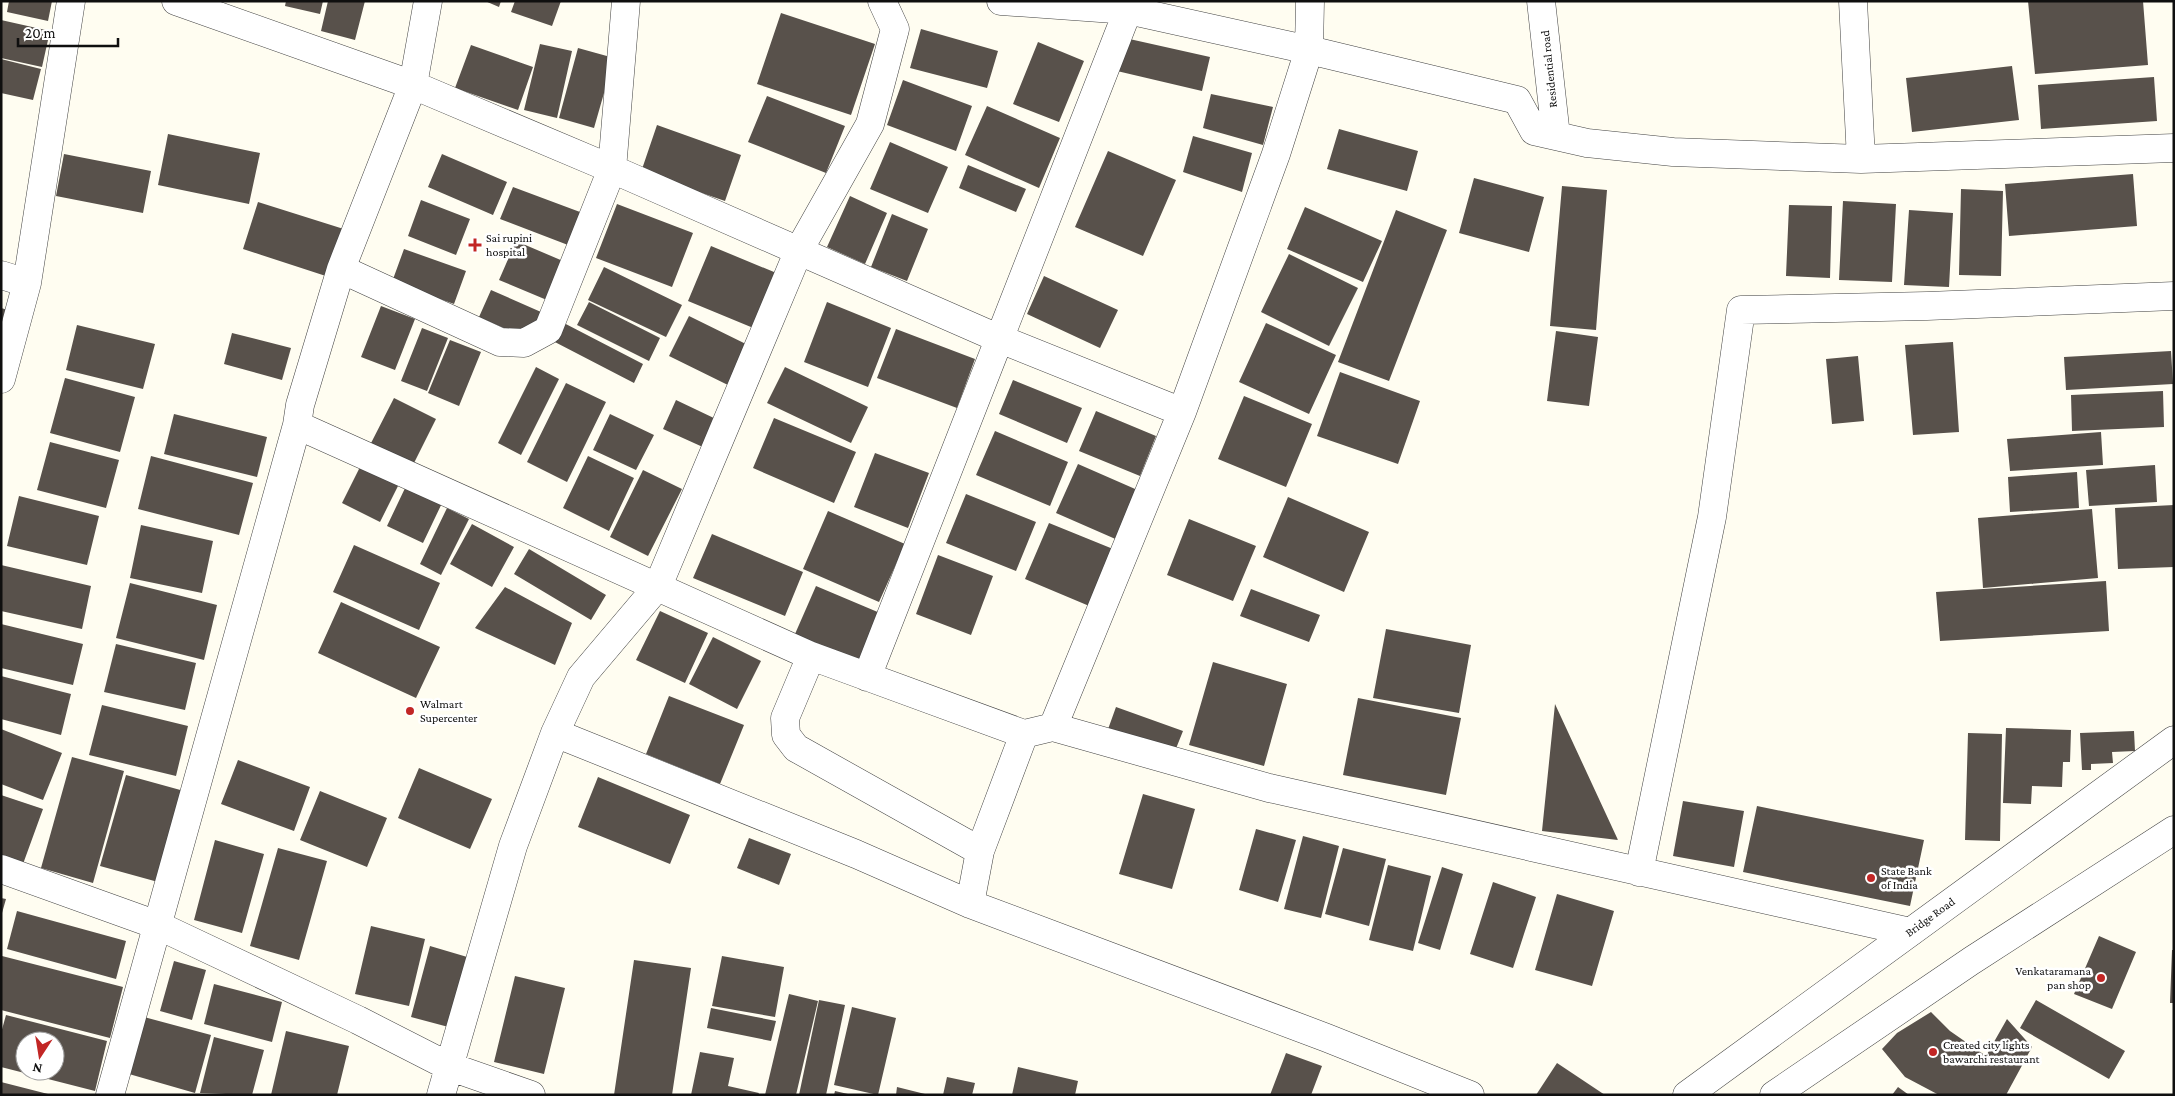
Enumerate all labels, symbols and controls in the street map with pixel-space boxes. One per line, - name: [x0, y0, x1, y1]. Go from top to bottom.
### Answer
- scale bar: [18, 15, 118, 47]
- text: 20 m: [25, 25, 56, 41]
- street label: Residential road: [1538, 29, 1560, 108]
- place label: Sai rupini hospital: [486, 231, 532, 259]
- marker: Sai rupini hospital: [468, 238, 482, 252]
- place label: Walmart Supercenter: [420, 697, 478, 725]
- marker: Walmart Supercenter: [404, 705, 416, 717]
- place label: State Bank of India: [1881, 864, 1932, 892]
- marker: State Bank of India: [1865, 872, 1877, 884]
- street label: Bridge Road: [1902, 894, 1958, 940]
- place label: Venkataramana pan shop: [2015, 964, 2091, 992]
- marker: Venkataramana pan shop: [2095, 972, 2107, 984]
- north arrow: [15, 1031, 65, 1081]
- place label: Created city lights bawarchi restaurant: [1943, 1038, 2041, 1066]
- marker: Created city lights bawarchi restaurant: [1927, 1046, 1939, 1058]
- text: N: [31, 1060, 44, 1078]

